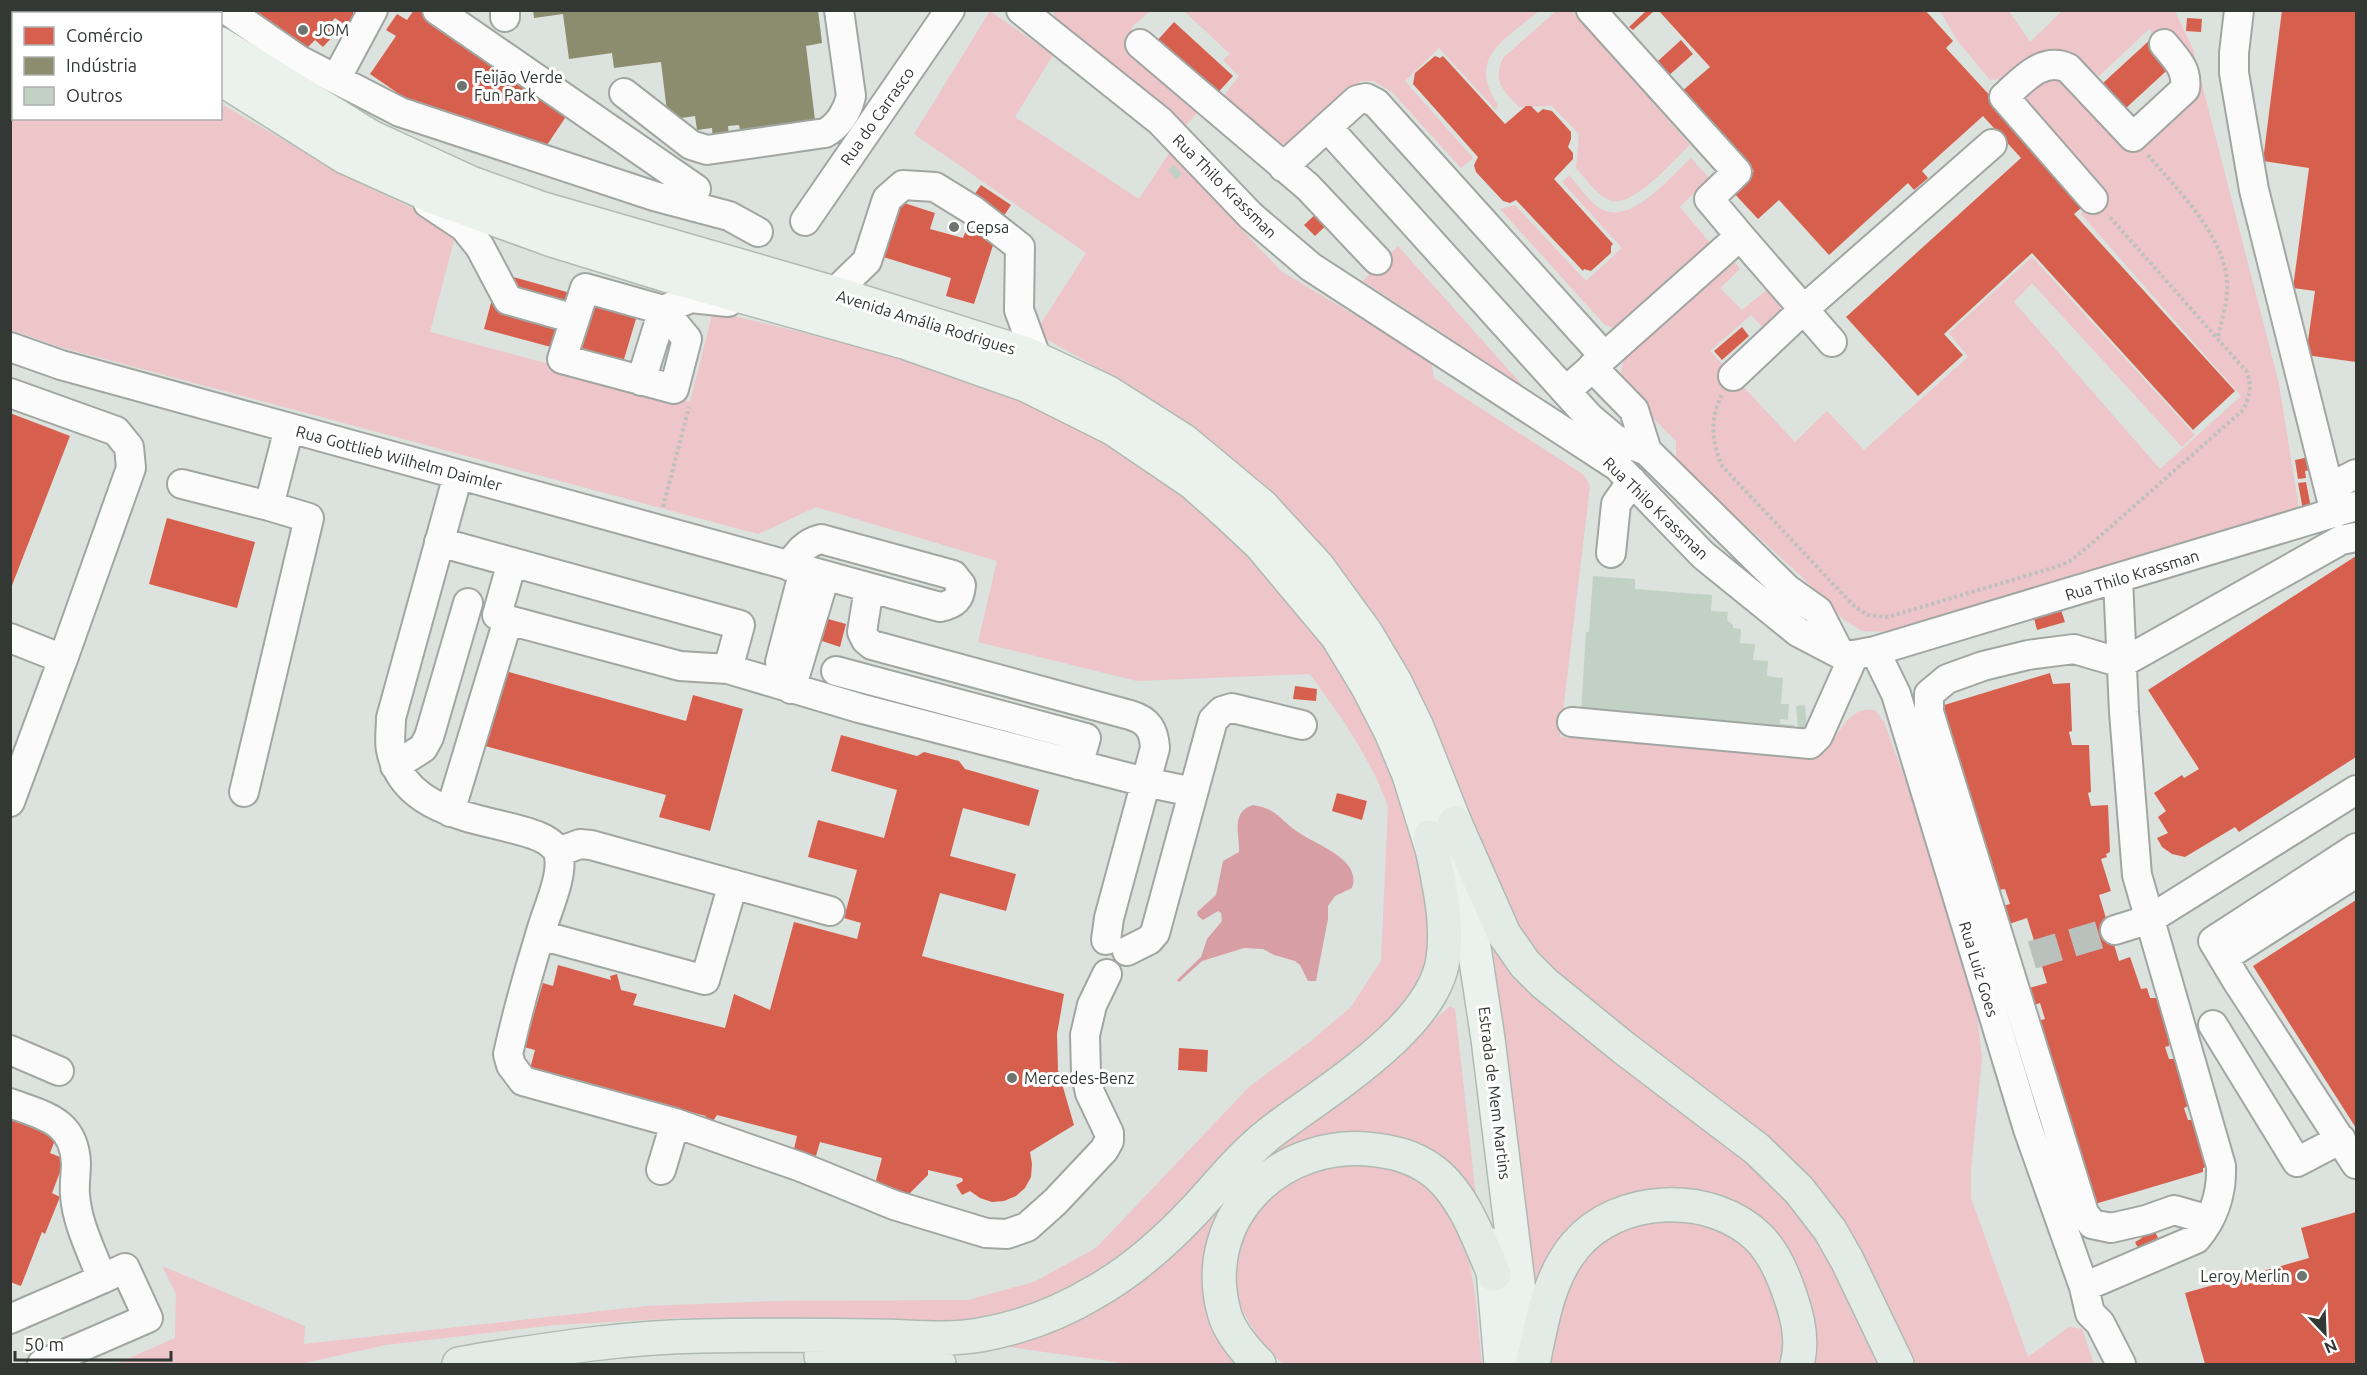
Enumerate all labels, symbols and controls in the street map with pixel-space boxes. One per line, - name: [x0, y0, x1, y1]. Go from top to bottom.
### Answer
- legend: [12, 12, 222, 120]
- place label: JOM: [315, 21, 349, 39]
- marker: JOM: [296, 23, 310, 37]
- text: Comércio: [66, 25, 143, 45]
- text: Indústria: [66, 55, 137, 75]
- street label: Rua do Carrasco: [837, 64, 917, 168]
- place label: Feijão Verde Fun Park: [474, 68, 563, 104]
- marker: Feijão Verde Fun Park: [455, 79, 469, 93]
- text: Outros: [66, 85, 123, 105]
- street label: Rua Thilo Krassman: [1169, 130, 1281, 242]
- place label: Cepsa: [966, 218, 1009, 236]
- marker: Cepsa: [947, 220, 961, 234]
- street label: Avenida Amália Rodrigues: [834, 286, 1018, 358]
- street label: Rua Gottlieb Wilhelm Daimler: [294, 422, 504, 494]
- street label: Rua Thilo Krassman: [1600, 453, 1712, 563]
- street label: Rua Thilo Krassman: [2063, 546, 2201, 604]
- street label: Rua Luiz Goes: [1956, 919, 2002, 1019]
- street label: Estrada de Mem Martins: [1475, 1005, 1515, 1181]
- place label: Mercedes-Benz: [1024, 1069, 1134, 1087]
- marker: Mercedes-Benz: [1005, 1071, 1019, 1085]
- place label: Leroy Merlin: [2200, 1267, 2290, 1285]
- marker: Leroy Merlin: [2295, 1269, 2309, 1283]
- north arrow: [2295, 1303, 2355, 1363]
- scale bar: [15, 1324, 171, 1362]
- text: 50 m: [24, 1334, 64, 1354]
- text: N: [2322, 1336, 2340, 1357]

